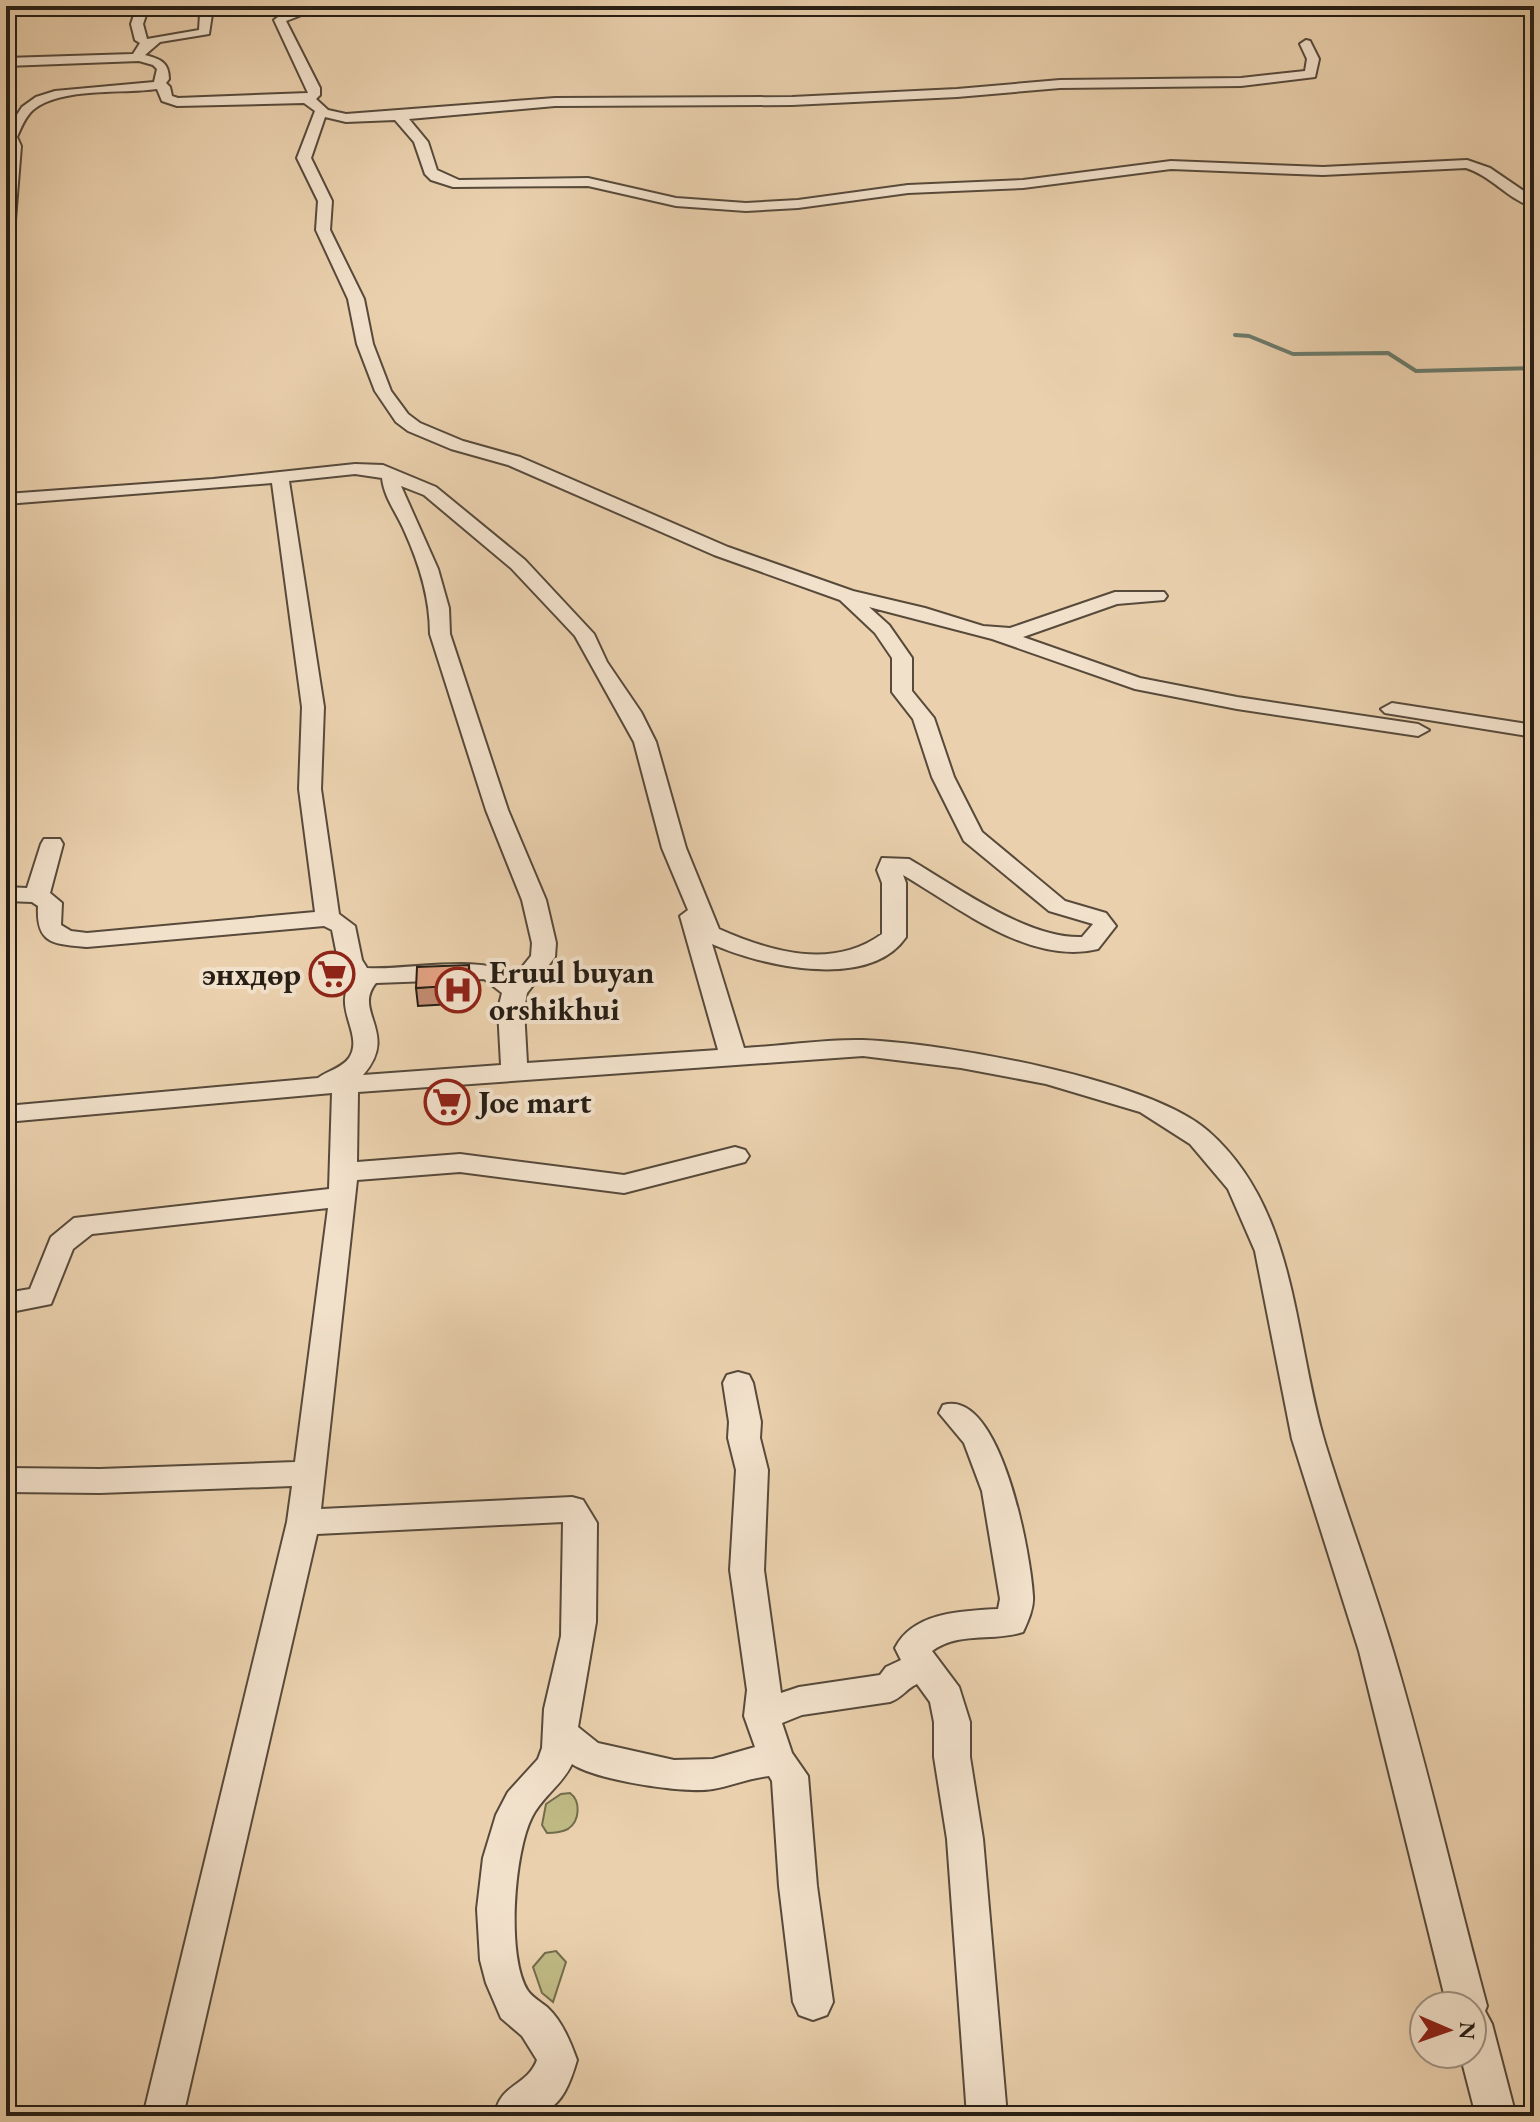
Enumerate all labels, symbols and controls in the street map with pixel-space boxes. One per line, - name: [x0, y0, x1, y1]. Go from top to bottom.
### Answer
- supermarket icon: энхдөр: [308, 950, 356, 998]
- place label: Eruul buyan orshikhui: [489, 951, 654, 1030]
- place label: энхдөр: [202, 953, 301, 995]
- hospital icon: Eruul buyan orshikhui: [434, 966, 482, 1014]
- supermarket icon: Joe mart: [423, 1078, 471, 1126]
- place label: Joe mart: [475, 1081, 592, 1123]
- north arrow: [1408, 1990, 1488, 2070]
- text: N: [1453, 2021, 1482, 2040]

